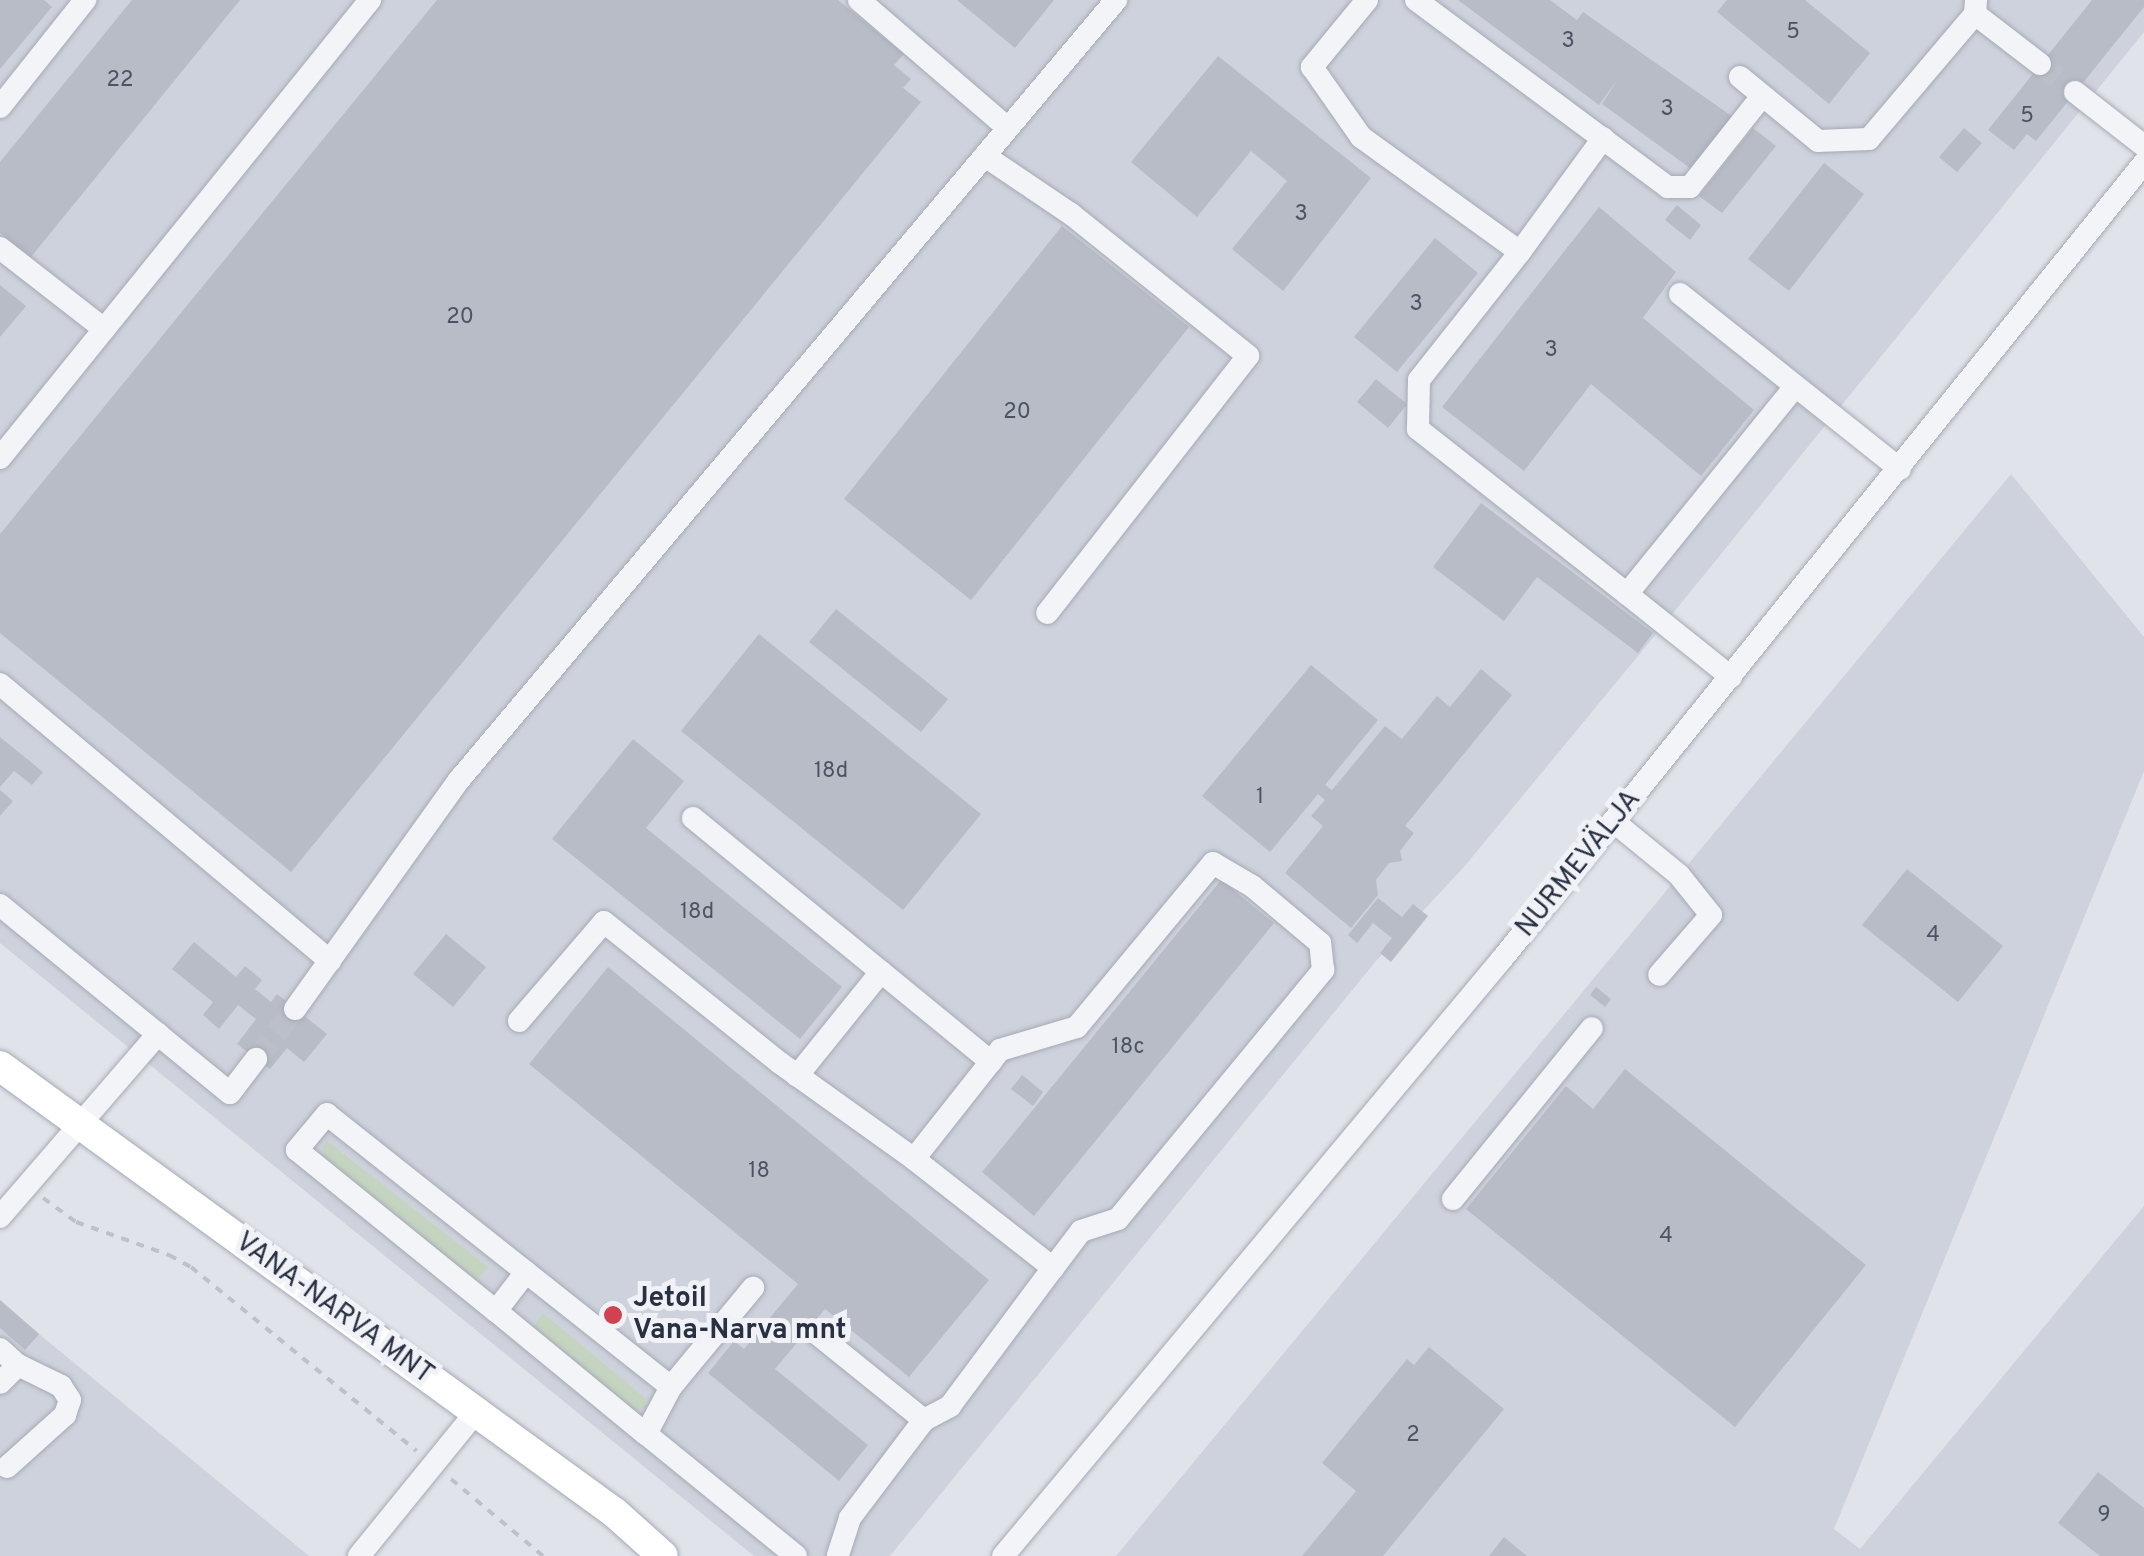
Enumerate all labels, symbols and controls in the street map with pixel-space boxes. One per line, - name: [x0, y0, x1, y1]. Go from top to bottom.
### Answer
- house number: 5: [1786, 20, 1800, 46]
- house number: 3: [1561, 29, 1575, 55]
- house number: 22: [107, 68, 133, 94]
- house number: 3: [1660, 97, 1674, 123]
- house number: 5: [2020, 104, 2034, 130]
- house number: 3: [1294, 202, 1308, 228]
- house number: 3: [1409, 292, 1423, 318]
- house number: 20: [446, 305, 474, 331]
- house number: 3: [1544, 338, 1558, 364]
- house number: 20: [1003, 400, 1031, 426]
- house number: 18d: [814, 759, 848, 785]
- street label: NURMEVÄLJA: [1509, 784, 1649, 944]
- house number: 1: [1256, 785, 1264, 811]
- house number: 18d: [680, 900, 714, 926]
- house number: 4: [1926, 923, 1940, 949]
- house number: 18c: [1112, 1035, 1144, 1061]
- house number: 18: [748, 1159, 770, 1185]
- house number: 4: [1659, 1224, 1673, 1250]
- street label: VANA-NARVA MNT: [228, 1225, 440, 1393]
- place label: Jetoil Vana-Narva mnt: [633, 1282, 847, 1348]
- marker: Jetoil Vana-Narva mnt: [602, 1304, 624, 1326]
- house number: 2: [1406, 1423, 1420, 1449]
- house number: 9: [2097, 1503, 2111, 1529]

